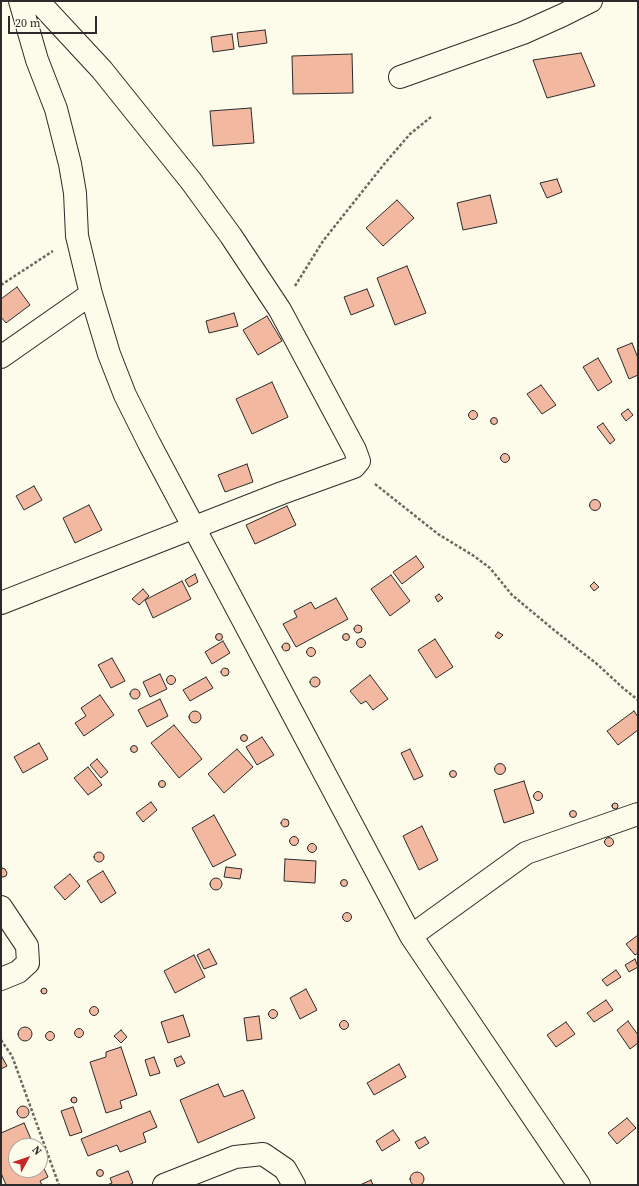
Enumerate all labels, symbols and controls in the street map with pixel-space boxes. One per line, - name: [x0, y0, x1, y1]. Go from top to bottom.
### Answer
- scale bar: [10, 8, 99, 34]
- text: 20 m: [15, 15, 41, 31]
- north arrow: [8, 1138, 48, 1178]
- text: N: [28, 1143, 45, 1158]

